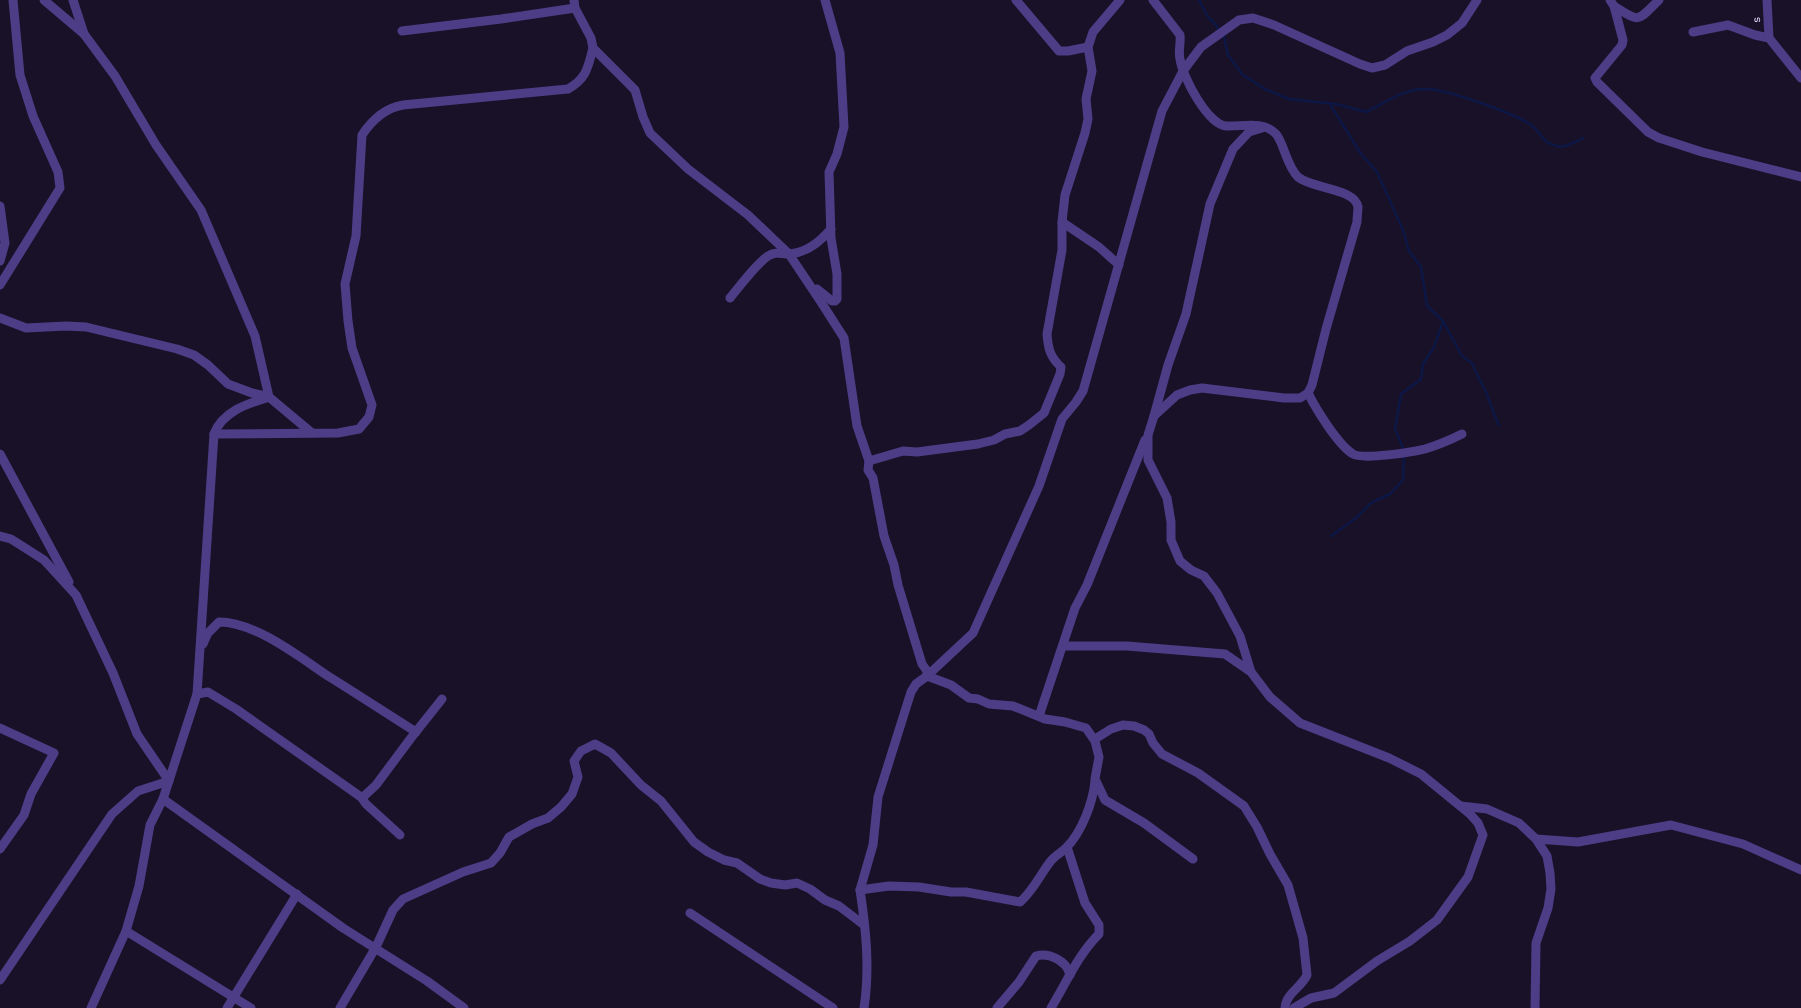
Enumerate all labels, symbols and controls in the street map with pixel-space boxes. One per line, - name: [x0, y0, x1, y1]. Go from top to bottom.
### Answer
- street label: s: [1750, 16, 1763, 23]

